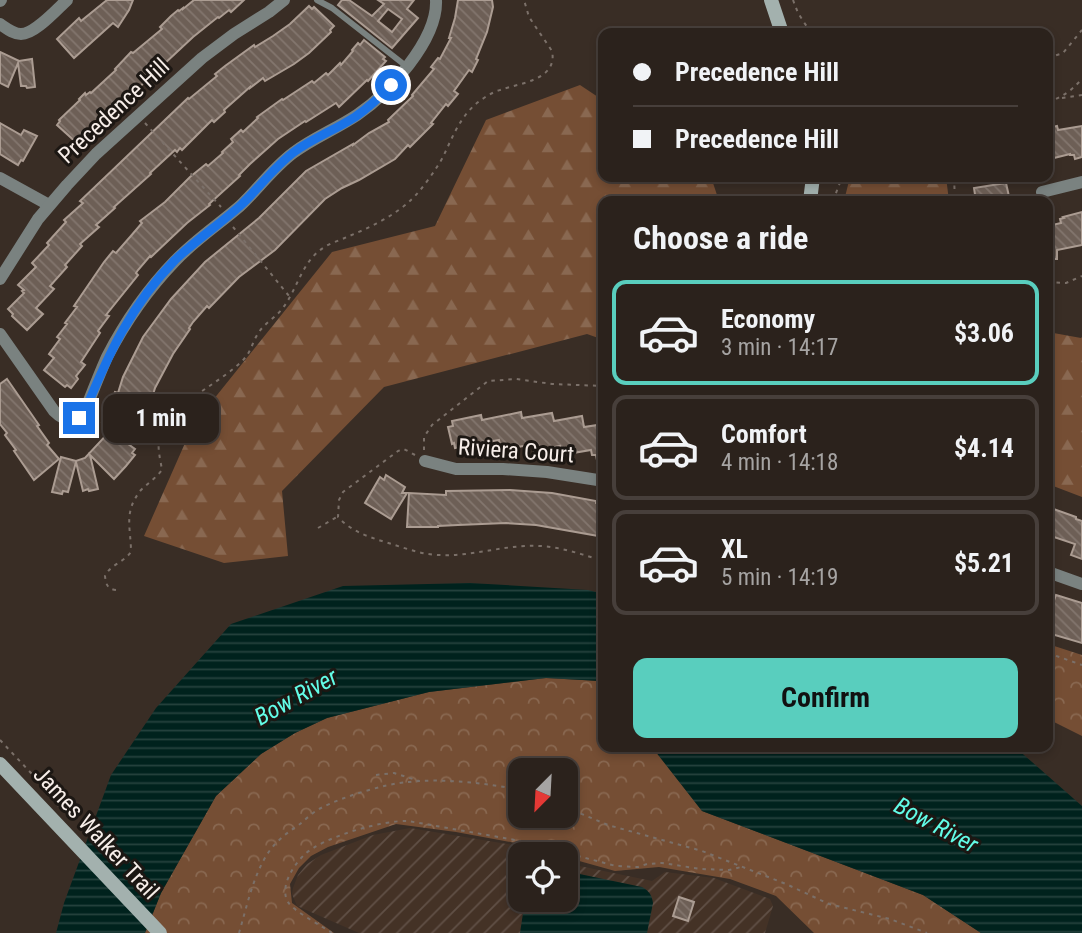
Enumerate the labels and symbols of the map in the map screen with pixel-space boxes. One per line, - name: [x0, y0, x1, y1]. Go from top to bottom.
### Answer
- street label: Precedence Hill: [53, 53, 175, 169]
- route start: [375, 69, 407, 101]
- callout: 1 min: [104, 394, 219, 442]
- route end: [63, 402, 95, 434]
- street label: Riviera Court: [457, 433, 575, 469]
- water label: Bow River: [250, 662, 343, 731]
- north arrow: [508, 758, 578, 828]
- street label: James Walker Trail: [28, 761, 164, 905]
- water label: Bow River: [889, 791, 983, 859]

